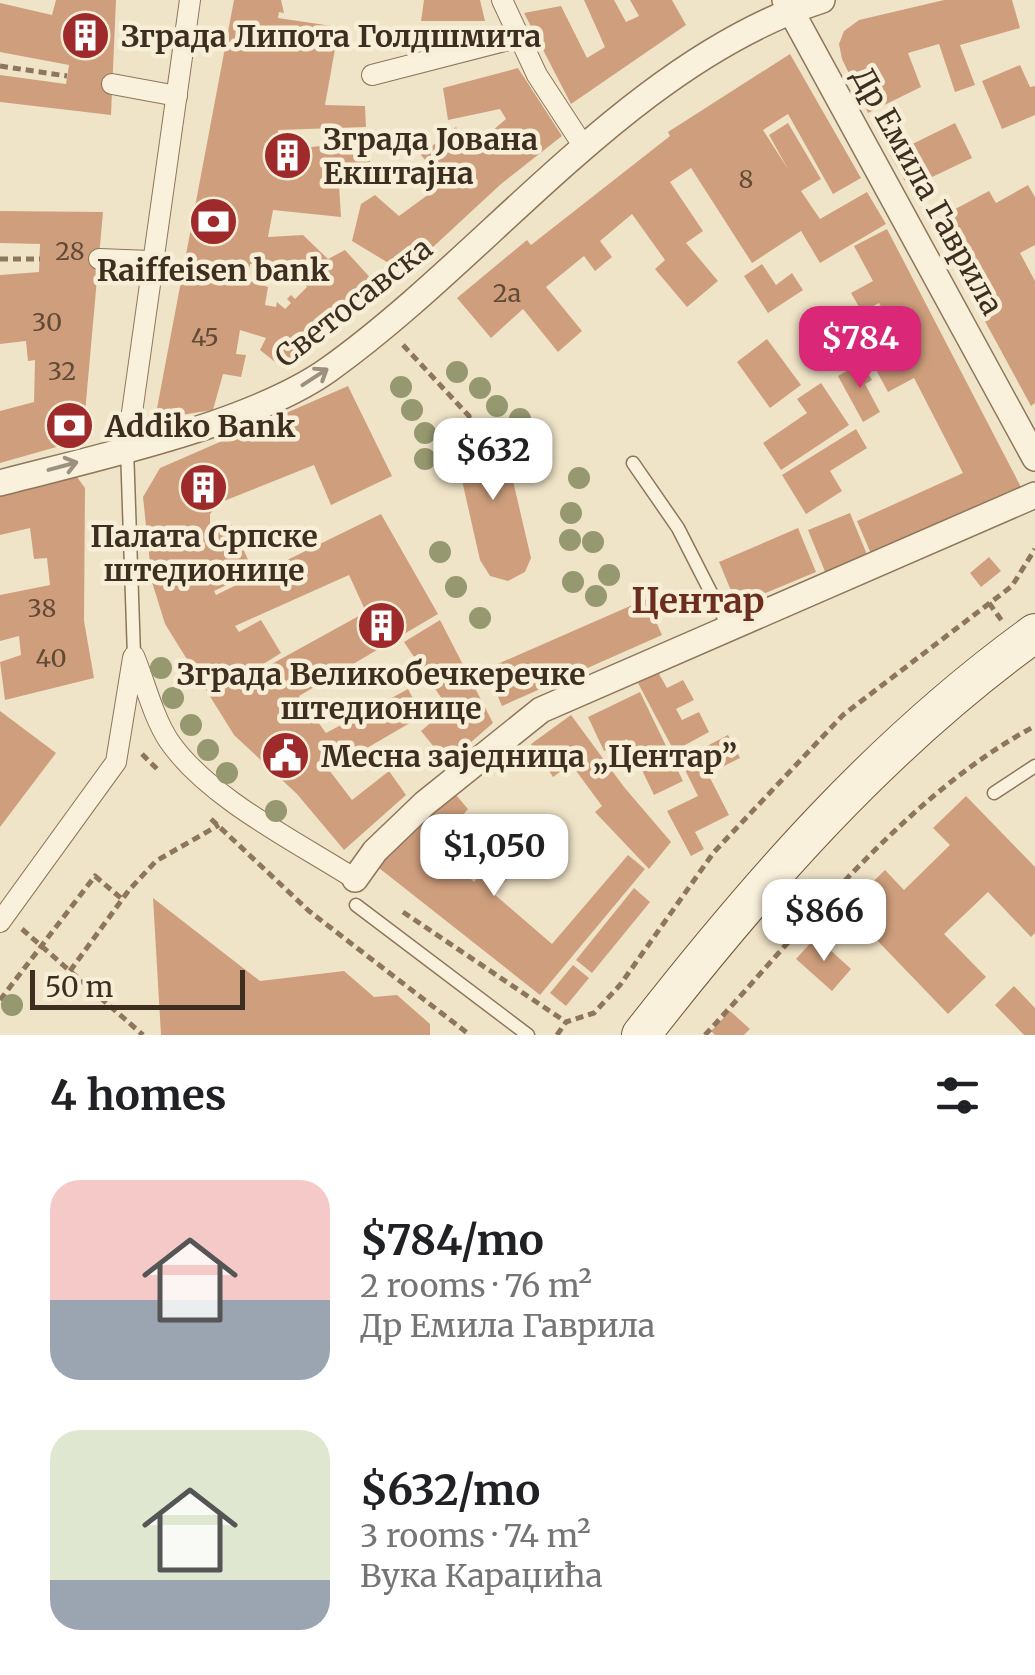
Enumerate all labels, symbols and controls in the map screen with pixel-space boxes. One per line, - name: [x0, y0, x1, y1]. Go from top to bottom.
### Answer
- building icon: Зграда Липота Голдшмита: [60, 10, 112, 62]
- place label: Зграда Липота Голдшмита: [121, 17, 541, 55]
- street label: Др Емила Гаврила: [844, 61, 1012, 321]
- place label: Зграда Јована Екштајна: [323, 120, 538, 192]
- building icon: Зграда Јована Екштајна: [262, 130, 314, 182]
- house number: 8: [739, 163, 753, 195]
- bank icon: Raiffeisen bank: [187, 195, 239, 247]
- street label: Светосавска: [267, 229, 439, 375]
- house number: 28: [55, 235, 85, 267]
- place label: Raiffeisen bank: [97, 251, 330, 289]
- house number: 2a: [493, 277, 521, 309]
- house number: 30: [32, 306, 62, 338]
- pin: $784: [801, 306, 919, 391]
- text: $784: [821, 318, 899, 358]
- house number: 45: [191, 321, 219, 353]
- house number: 32: [48, 355, 76, 387]
- one-way arrow: [301, 367, 329, 388]
- bank icon: Addiko Bank: [44, 400, 96, 452]
- place label: Addiko Bank: [104, 407, 296, 445]
- pin: $632: [434, 418, 552, 503]
- text: $632: [455, 430, 531, 470]
- one-way arrow: [47, 456, 78, 475]
- building icon: Палата Српске штедионице: [178, 461, 230, 513]
- place label: Палата Српске штедионице: [90, 517, 318, 589]
- district label: Центар: [631, 579, 765, 623]
- house number: 38: [28, 592, 56, 624]
- building icon: Зграда Великобечкеречке штедионице: [355, 599, 407, 651]
- house number: 40: [35, 642, 67, 674]
- place label: Зграда Великобечкеречке штедионице: [177, 655, 585, 727]
- public building icon: Месна заједница „Центар”: [260, 730, 312, 782]
- place label: Месна заједница „Центар”: [321, 737, 737, 775]
- pin: $1,050: [413, 814, 575, 899]
- text: $1,050: [442, 826, 546, 866]
- pin: $866: [765, 879, 883, 964]
- text: $866: [784, 891, 864, 931]
- scale bar: [30, 965, 245, 1010]
- text: 50 m: [45, 969, 113, 1005]
- icon: filters: [930, 1068, 985, 1123]
- text: 4 homes: [50, 1069, 227, 1121]
- text: $784/mo: [360, 1214, 544, 1266]
- icon: home: [130, 1220, 250, 1340]
- text: 2 rooms · 76 m²: [360, 1266, 592, 1306]
- text: Др Емила Гаврила: [360, 1306, 655, 1346]
- text: $632/mo: [360, 1464, 540, 1516]
- icon: home: [130, 1470, 250, 1590]
- text: 3 rooms · 74 m²: [360, 1516, 591, 1556]
- text: Вука Караџића: [360, 1556, 603, 1596]

